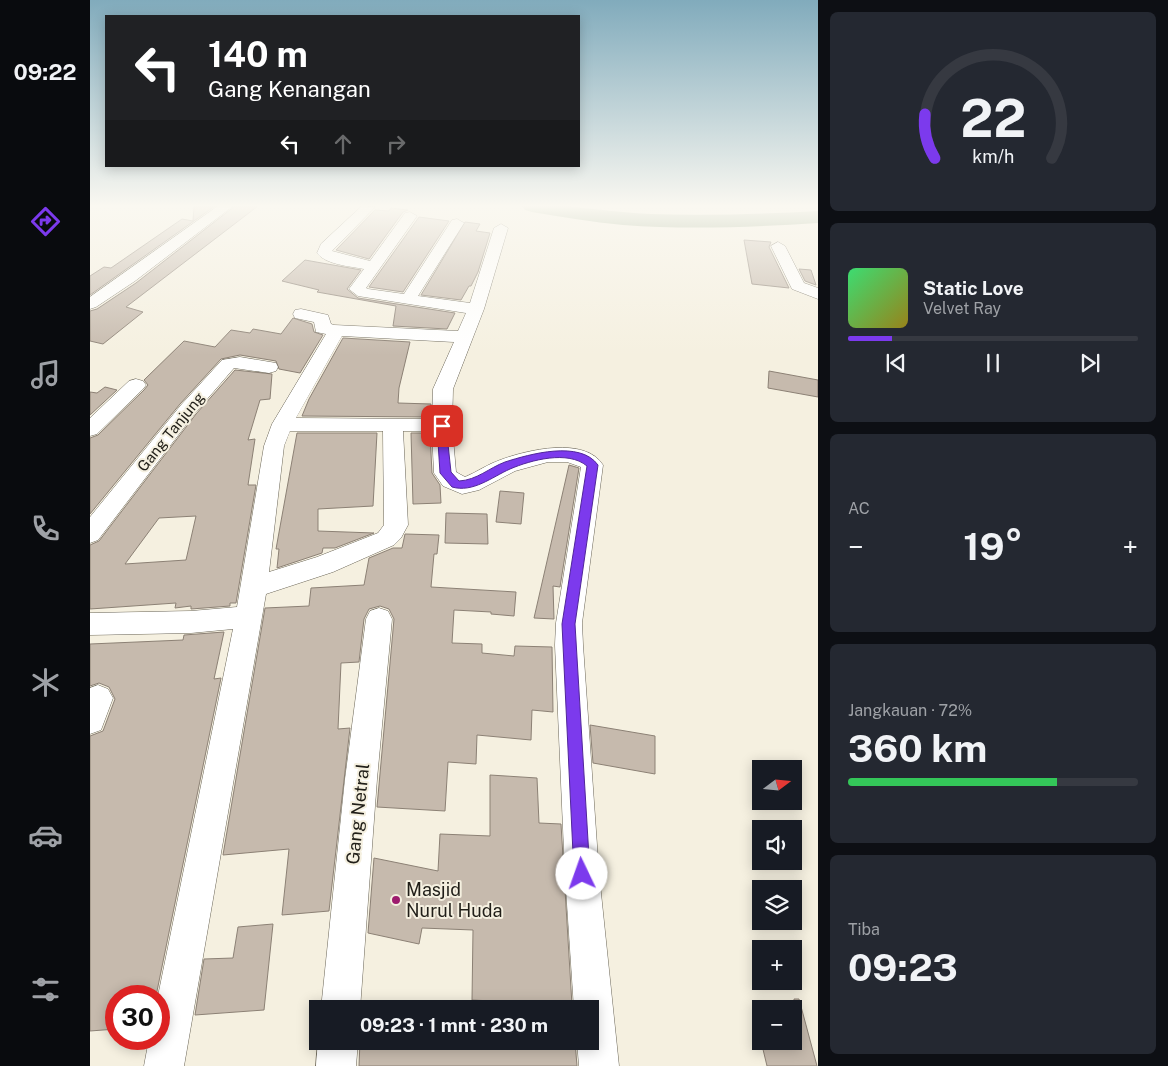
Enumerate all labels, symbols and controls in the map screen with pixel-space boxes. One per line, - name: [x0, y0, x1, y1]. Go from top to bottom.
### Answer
- text: 140 m: [208, 34, 308, 75]
- icon: left: [125, 35, 190, 100]
- text: 09:22: [14, 59, 76, 85]
- text: Gang Kenangan: [208, 76, 371, 102]
- text: 22: [960, 88, 1026, 149]
- icon: left: [276, 130, 304, 158]
- icon: ahead: [329, 130, 357, 158]
- icon: right: [382, 130, 410, 158]
- text: km/h: [972, 146, 1014, 167]
- icon: directions: [28, 204, 63, 239]
- text: Static Love: [923, 277, 1024, 299]
- text: Velvet Ray: [923, 299, 1001, 318]
- icon: previous: [882, 349, 910, 377]
- icon: pause: [979, 349, 1007, 377]
- icon: next: [1076, 349, 1104, 377]
- icon: music: [28, 357, 63, 392]
- street label: Gang Tanjung: [134, 389, 208, 475]
- pin: [421, 405, 463, 447]
- icon: arrive: [428, 412, 456, 440]
- text: AC: [848, 499, 870, 518]
- icon: phone: [28, 511, 63, 546]
- text: 19°: [963, 524, 1023, 569]
- text: −: [848, 530, 864, 563]
- text: +: [1122, 530, 1138, 563]
- icon: climate: [28, 665, 63, 700]
- text: Jangkauan · 72%: [848, 701, 972, 720]
- text: 360 km: [848, 726, 987, 771]
- north arrow: [752, 760, 802, 810]
- map controls: [752, 760, 802, 1050]
- street label: Gang Netral: [342, 762, 373, 866]
- icon: car: [28, 818, 63, 853]
- button: sound: [752, 820, 802, 870]
- position arrow: [555, 847, 607, 899]
- place label: Masjid Nurul Huda: [406, 879, 503, 921]
- button: layers: [752, 880, 802, 930]
- marker: Masjid Nurul Huda: [390, 894, 402, 906]
- text: Tiba: [848, 920, 880, 939]
- button: +: [752, 940, 802, 990]
- text: 09:23: [848, 945, 958, 990]
- icon: filters: [28, 972, 63, 1007]
- speed limit sign: 30: [105, 985, 170, 1050]
- button: −: [752, 1000, 802, 1050]
- text: 09:23 · 1 mnt · 230 m: [360, 1014, 548, 1036]

